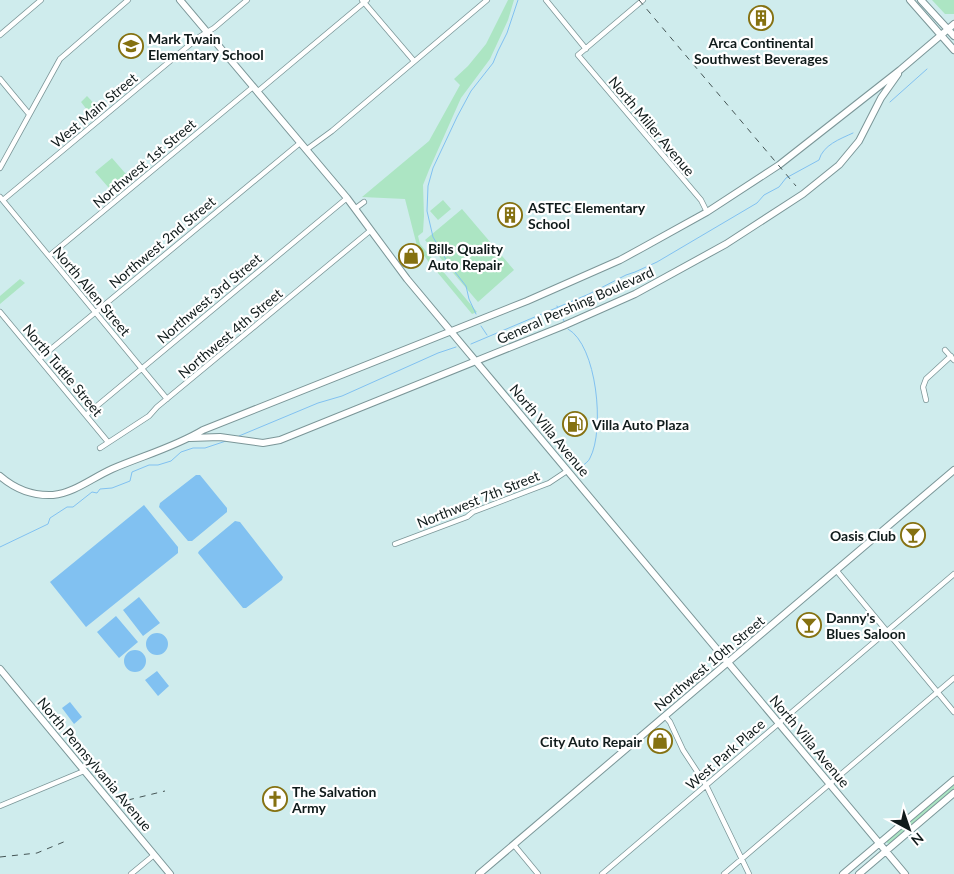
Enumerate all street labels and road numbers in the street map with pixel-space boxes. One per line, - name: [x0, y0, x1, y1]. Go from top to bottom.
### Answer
- street label: West Main Street: [47, 69, 141, 151]
- street label: North Miller Avenue: [605, 73, 699, 179]
- street label: Northwest 1st Street: [89, 115, 199, 211]
- street label: Northwest 2nd Street: [105, 193, 219, 291]
- street label: North Allen Street: [50, 243, 134, 339]
- street label: Northwest 3rd Street: [154, 250, 264, 346]
- street label: General Pershing Boulevard: [494, 263, 656, 347]
- street label: Northwest 4th Street: [174, 284, 286, 382]
- street label: North Tuttle Street: [20, 321, 106, 419]
- street label: North Villa Avenue: [506, 380, 594, 480]
- street label: Northwest 7th Street: [414, 467, 542, 531]
- street label: Northwest 10th Street: [650, 612, 768, 714]
- street label: North Villa Avenue: [766, 691, 854, 791]
- street label: North Pennsylvania Avenue: [34, 694, 156, 834]
- street label: West Park Place: [682, 715, 768, 793]

